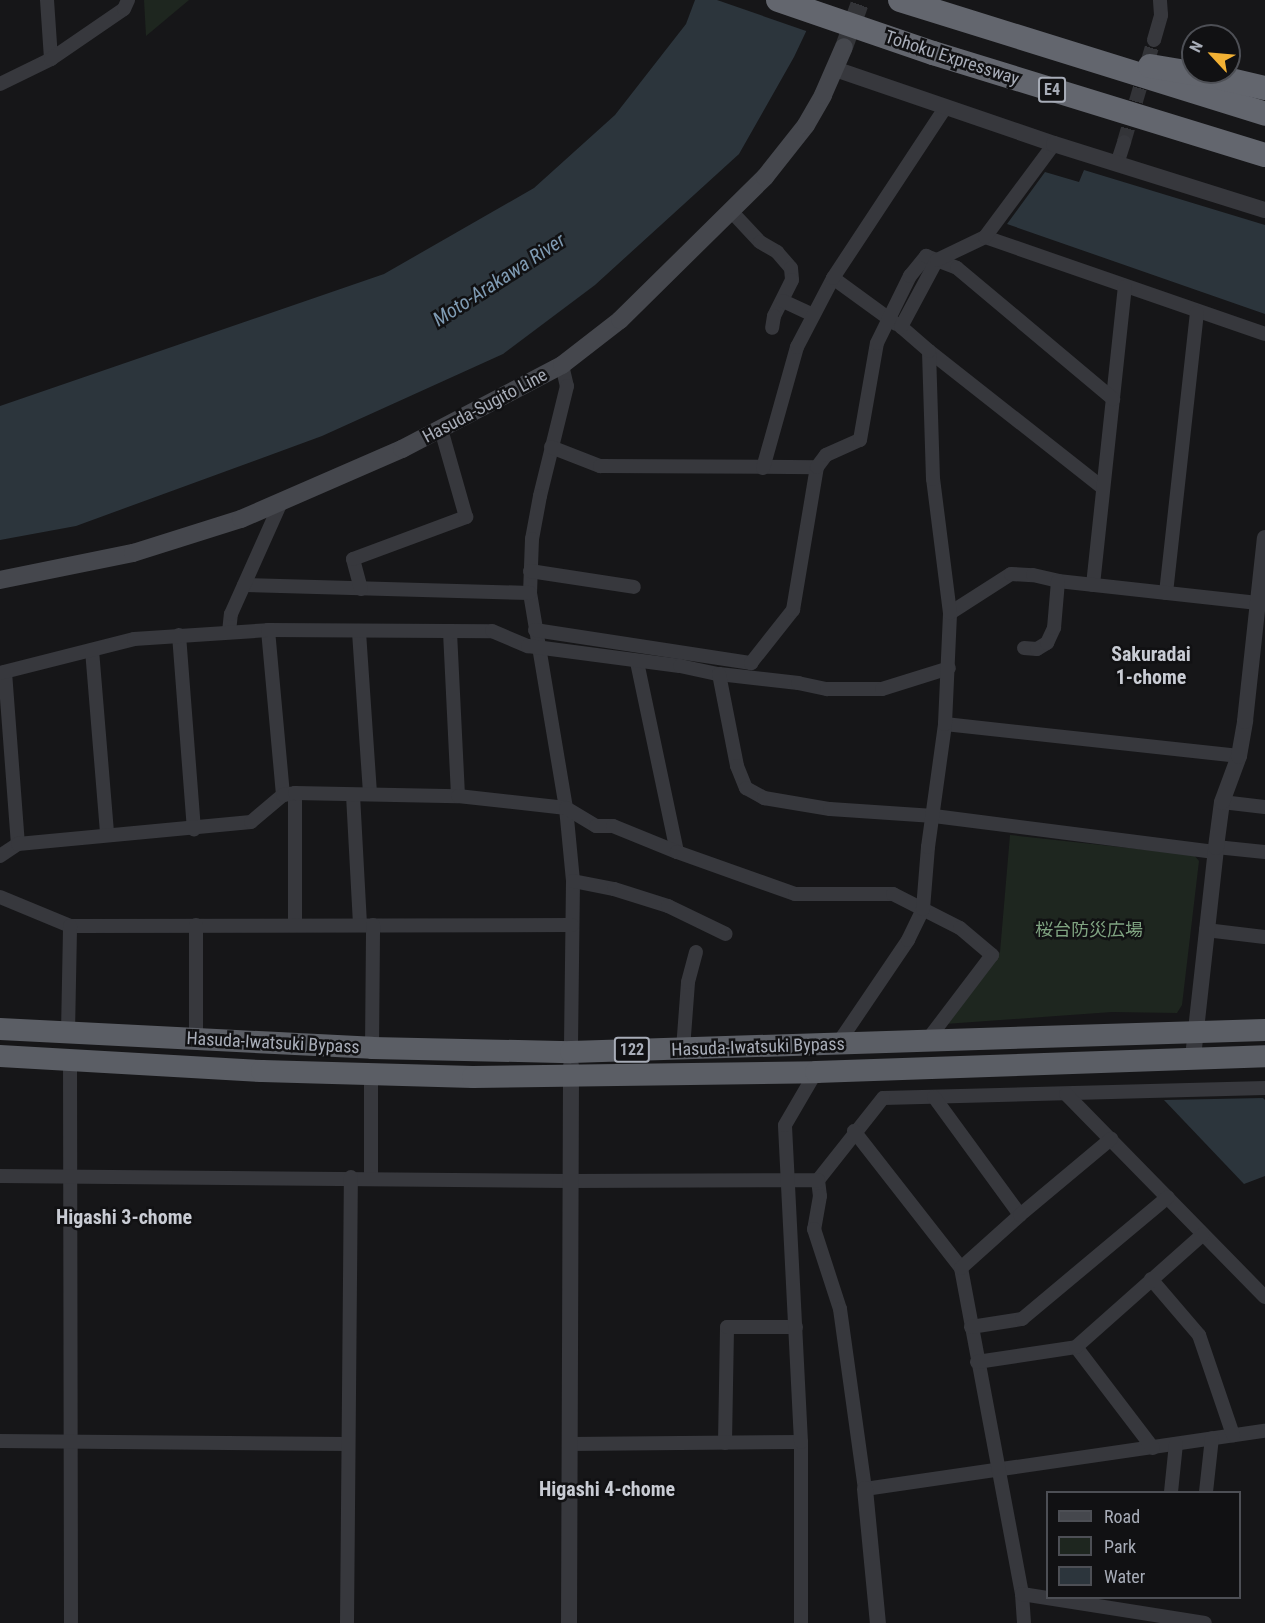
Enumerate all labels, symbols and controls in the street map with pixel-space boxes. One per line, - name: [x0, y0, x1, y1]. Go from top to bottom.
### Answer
- north arrow: [1181, 24, 1241, 84]
- street label: Tohoku Expressway: [882, 26, 1022, 90]
- text: N: [1185, 38, 1207, 55]
- road number: E4: [1037, 77, 1067, 103]
- water label: Moto-Arakawa River: [428, 228, 570, 332]
- street label: Hasuda-Sugito Line: [419, 364, 551, 448]
- district label: Sakuradai 1-chome: [1111, 643, 1191, 690]
- park label: 桜台防災広場: [1035, 919, 1143, 941]
- street label: Hasuda-Iwatsuki Bypass: [186, 1028, 360, 1058]
- street label: Hasuda-Iwatsuki Bypass: [671, 1033, 845, 1061]
- road number: 122: [612, 1037, 652, 1063]
- district label: Higashi 3-chome: [56, 1205, 192, 1229]
- district label: Higashi 4-chome: [539, 1477, 675, 1501]
- legend: [1046, 1491, 1241, 1599]
- text: Road: [1104, 1506, 1140, 1527]
- text: Park: [1104, 1536, 1136, 1557]
- text: Water: [1104, 1566, 1145, 1587]

